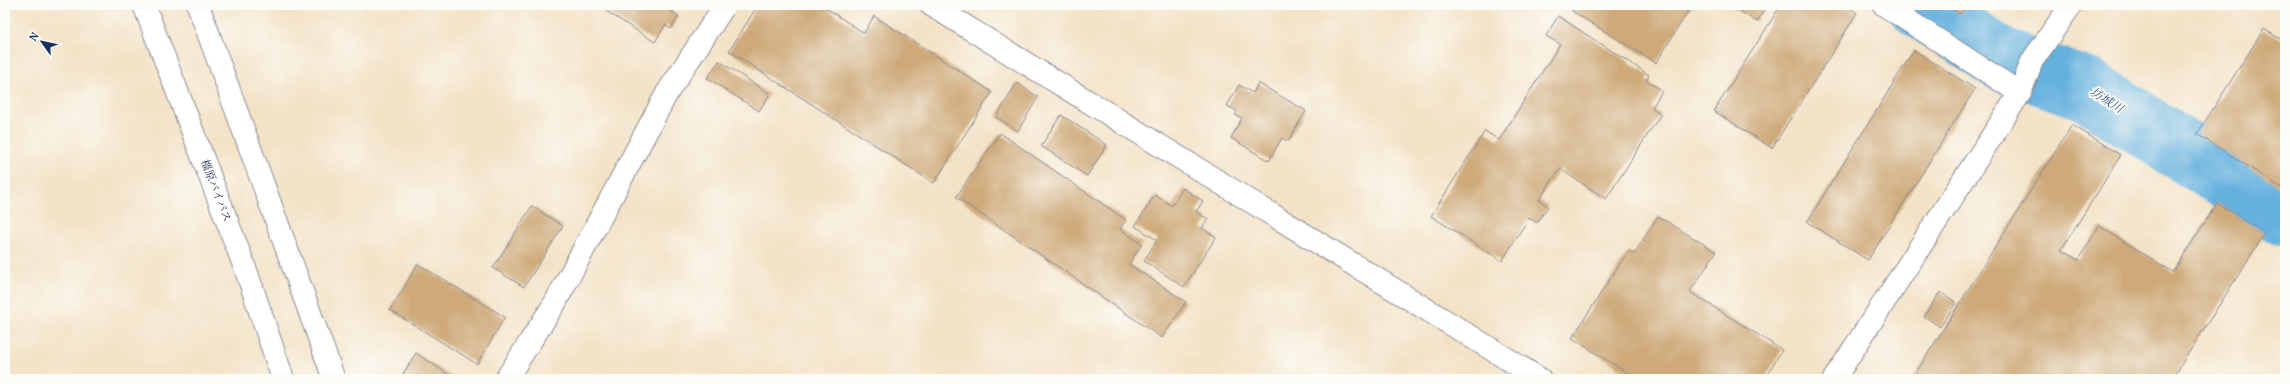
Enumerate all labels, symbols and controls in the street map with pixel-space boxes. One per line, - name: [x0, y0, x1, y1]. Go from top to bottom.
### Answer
- north arrow: [22, 22, 62, 62]
- text: N: [26, 30, 43, 45]
- water label: 坊城川: [2086, 85, 2127, 118]
- street label: 橿原バイパス: [196, 158, 234, 224]

